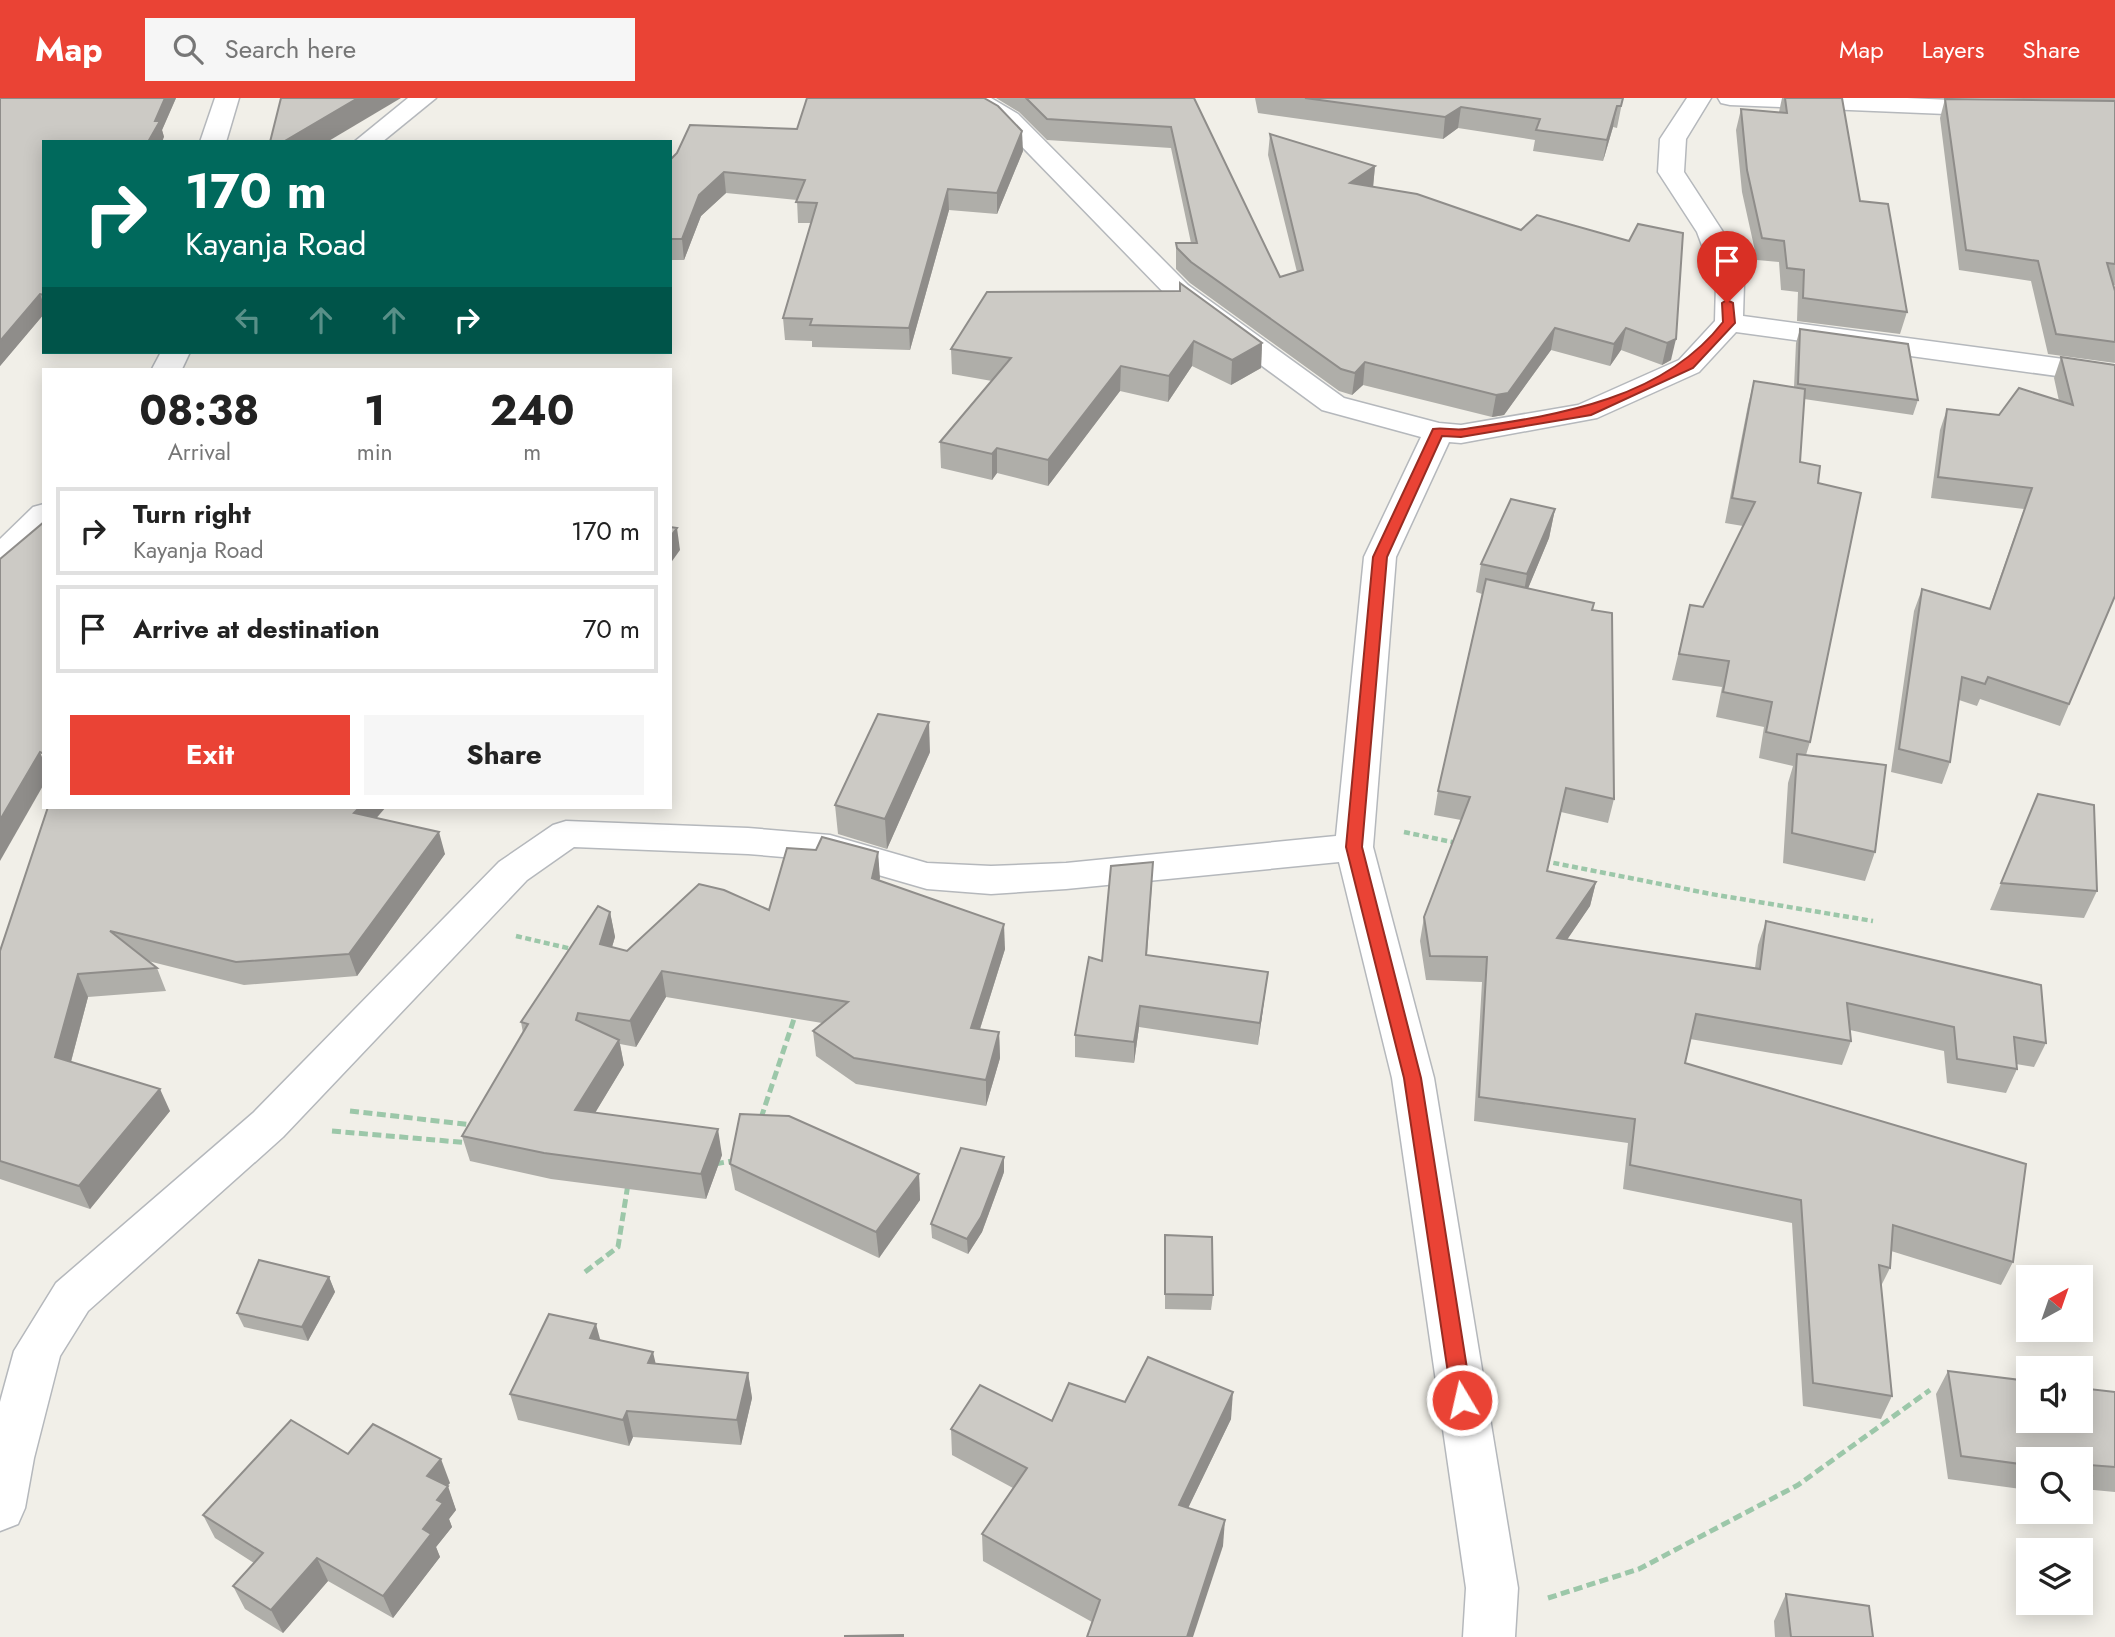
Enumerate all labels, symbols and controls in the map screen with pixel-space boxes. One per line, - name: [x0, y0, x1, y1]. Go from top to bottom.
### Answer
- search box: [145, 18, 635, 81]
- text: Map: [35, 26, 103, 73]
- icon: search: [169, 30, 207, 68]
- text: Search here: [225, 30, 356, 68]
- text: Map: [1839, 32, 1884, 67]
- text: Layers: [1922, 32, 1984, 67]
- text: Share: [2022, 32, 2080, 67]
- text: 170 m: [185, 156, 327, 226]
- icon: right: [70, 168, 161, 259]
- text: Kayanja Road: [185, 221, 367, 267]
- pin: [1697, 231, 1757, 303]
- icon: arrive: [1708, 242, 1746, 280]
- icon: left: [229, 301, 267, 339]
- icon: ahead: [302, 301, 340, 339]
- icon: ahead: [375, 301, 413, 339]
- icon: right: [448, 301, 486, 339]
- text: 08:38: [139, 380, 259, 441]
- text: 1: [364, 380, 385, 441]
- text: 240: [490, 380, 575, 441]
- text: Arrival: [168, 435, 231, 469]
- text: min: [357, 435, 393, 469]
- text: m: [523, 435, 541, 469]
- text: Turn right: [133, 495, 251, 533]
- icon: right: [74, 512, 112, 550]
- text: 170 m: [571, 512, 640, 550]
- text: Kayanja Road: [133, 533, 264, 567]
- icon: arrive: [74, 610, 112, 648]
- text: Arrive at destination: [133, 610, 380, 648]
- text: 70 m: [583, 610, 640, 648]
- button: Exit: [70, 715, 350, 795]
- button: Share: [364, 715, 644, 795]
- north arrow: [2016, 1265, 2093, 1342]
- map controls: [2016, 1265, 2093, 1615]
- button: sound: [2016, 1356, 2093, 1433]
- position arrow: [1425, 1363, 1499, 1437]
- button: search: [2016, 1447, 2093, 1524]
- button: layers: [2016, 1538, 2093, 1615]

